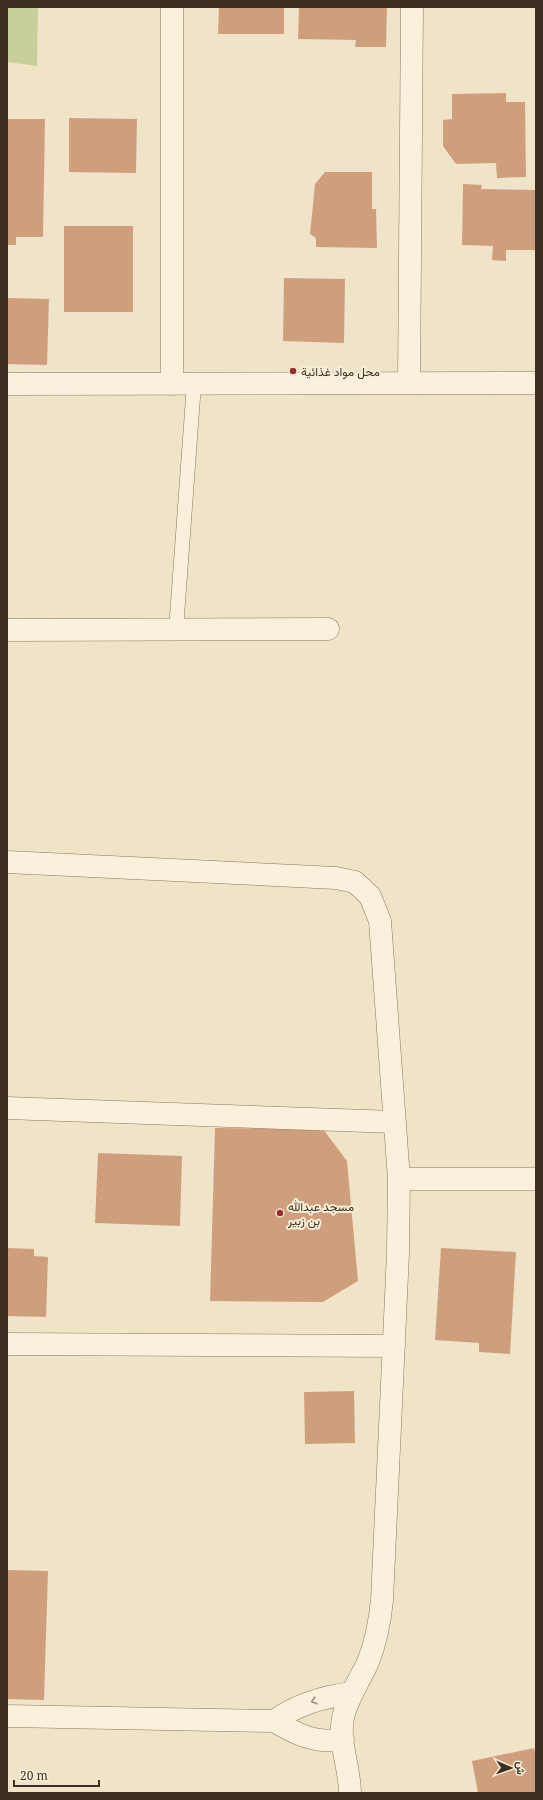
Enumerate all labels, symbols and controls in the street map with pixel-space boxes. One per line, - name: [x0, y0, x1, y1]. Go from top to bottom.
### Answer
- place label: محل مواد غذائية: [301, 363, 380, 380]
- marker: محل مواد غذائية: [288, 366, 298, 376]
- place label: مسجد عبدالله بن زبير: [287, 1198, 354, 1229]
- marker: مسجد عبدالله بن زبير: [275, 1208, 285, 1218]
- one-way arrow: [310, 1696, 317, 1705]
- north arrow: [491, 1748, 531, 1788]
- text: ش: [514, 1761, 529, 1775]
- scale bar: [14, 1762, 99, 1788]
- text: 20 m: [20, 1767, 48, 1784]

